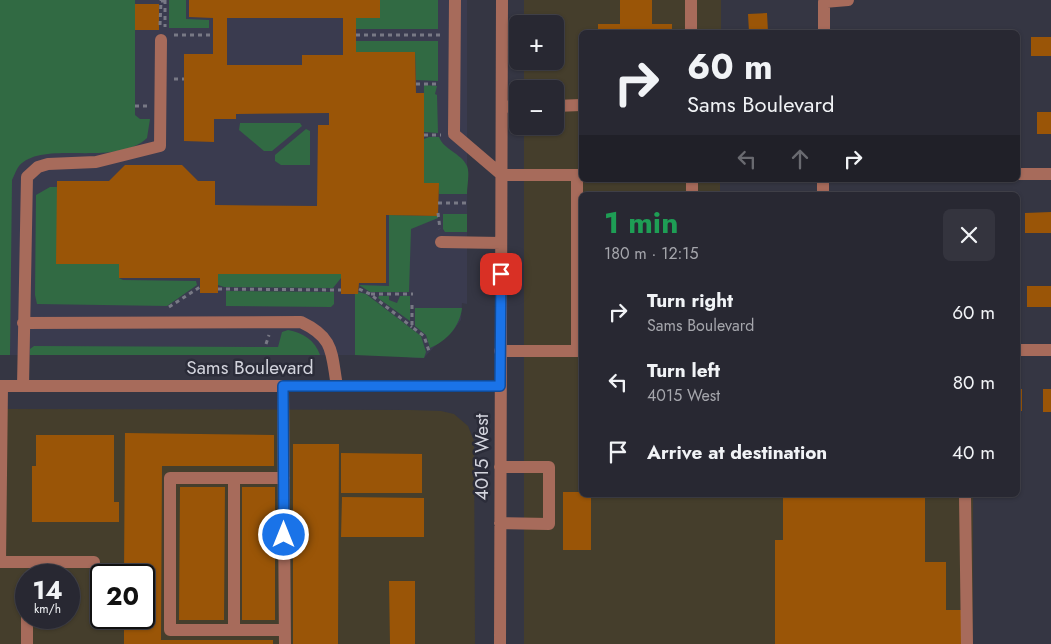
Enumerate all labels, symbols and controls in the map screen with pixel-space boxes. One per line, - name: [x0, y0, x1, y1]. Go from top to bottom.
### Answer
- map controls: [509, 15, 564, 135]
- button: +: [509, 15, 564, 70]
- text: 60 m: [687, 42, 773, 92]
- icon: right: [604, 50, 669, 115]
- button: −: [509, 80, 564, 135]
- text: Sams Boulevard: [687, 88, 835, 120]
- icon: left: [733, 145, 761, 173]
- icon: ahead: [786, 145, 814, 173]
- icon: right: [839, 145, 867, 173]
- text: 1 min: [604, 201, 678, 244]
- button: close: [943, 209, 995, 261]
- text: 180 m · 12:15: [604, 242, 699, 265]
- pin: [480, 253, 522, 295]
- icon: arrive: [487, 260, 515, 288]
- text: Turn right: [647, 287, 733, 314]
- icon: right: [604, 298, 632, 326]
- text: 60 m: [952, 299, 995, 326]
- text: Sams Boulevard: [647, 314, 754, 337]
- street label: Sams Boulevard: [186, 354, 314, 381]
- text: Turn left: [647, 357, 720, 384]
- icon: left: [604, 368, 632, 396]
- text: 80 m: [953, 369, 995, 396]
- text: 4015 West: [647, 384, 720, 407]
- street label: 4015 West: [468, 413, 495, 500]
- icon: arrive: [604, 438, 632, 466]
- text: Arrive at destination: [647, 439, 827, 466]
- text: 40 m: [952, 439, 995, 466]
- position arrow: [257, 508, 309, 560]
- speed limit sign: 20: [90, 564, 155, 629]
- text: 14: [32, 572, 63, 608]
- text: km/h: [34, 600, 61, 618]

